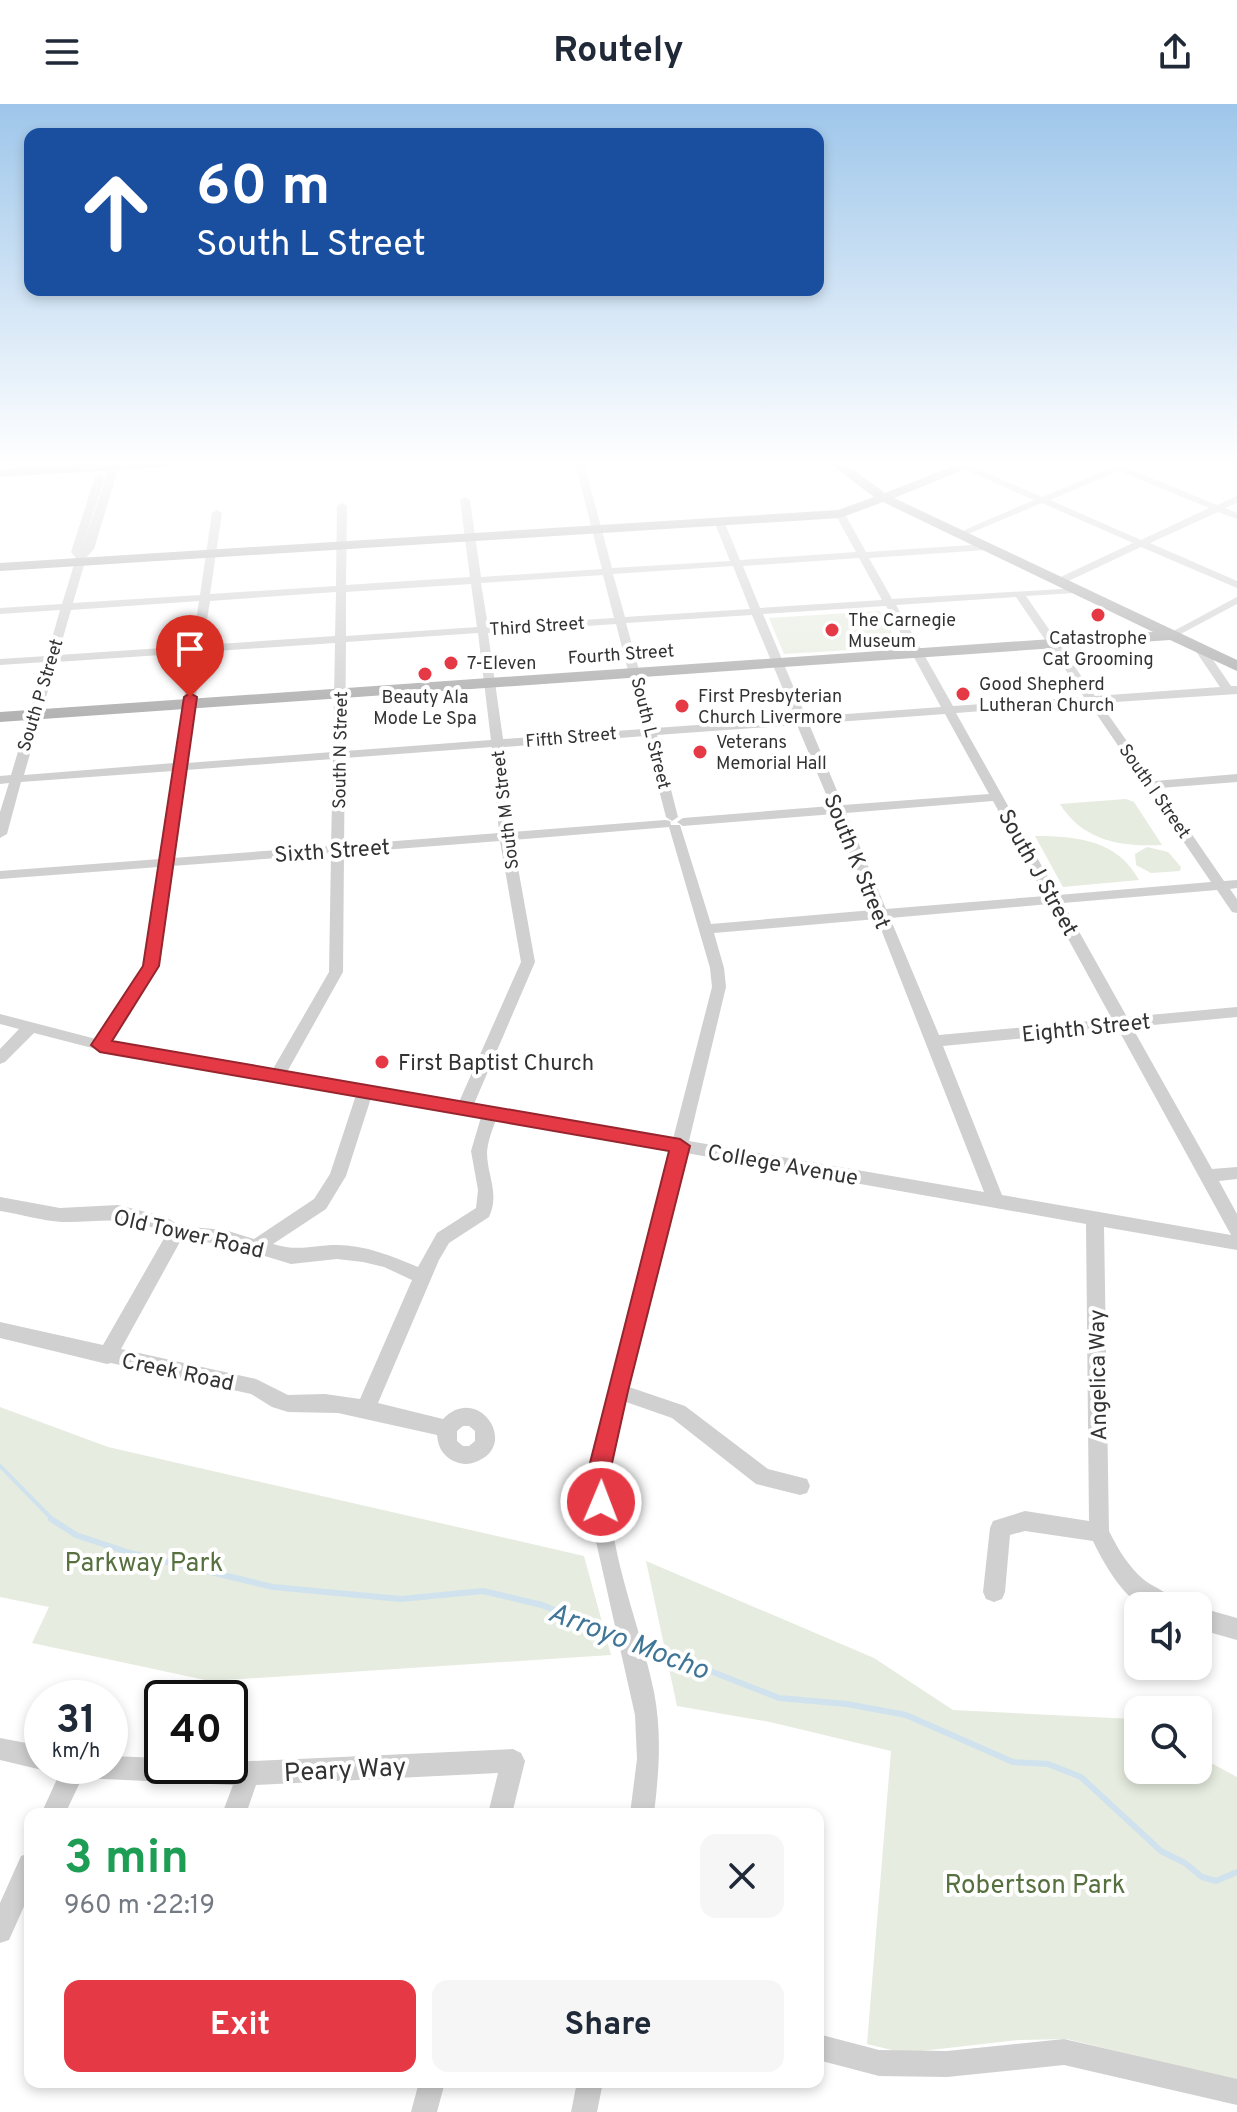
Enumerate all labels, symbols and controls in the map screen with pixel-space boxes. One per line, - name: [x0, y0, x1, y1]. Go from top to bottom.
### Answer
- text: Routely: [553, 29, 684, 75]
- icon: menu: [40, 30, 84, 74]
- icon: share: [1153, 30, 1197, 74]
- text: 60 m: [196, 154, 330, 224]
- icon: ahead: [64, 160, 168, 264]
- text: South L Street: [196, 223, 426, 269]
- marker: Catastrophe Cat Grooming: [1089, 606, 1107, 624]
- place label: The Carnegie Museum: [848, 610, 956, 654]
- street label: Third Street: [489, 613, 586, 642]
- pin: [156, 615, 224, 697]
- marker: The Carnegie Museum: [823, 621, 841, 639]
- icon: arrive: [168, 627, 212, 671]
- place label: Catastrophe Cat Grooming: [1042, 628, 1154, 672]
- street label: South P Street: [13, 636, 69, 755]
- street label: Fourth Street: [567, 640, 675, 671]
- place label: 7-Eleven: [467, 653, 536, 676]
- marker: 7-Eleven: [442, 654, 460, 672]
- marker: Beauty Ala Mode Le Spa: [416, 665, 434, 683]
- place label: Good Shepherd Lutheran Church: [979, 674, 1114, 718]
- street label: South L Street: [624, 675, 675, 792]
- marker: Good Shepherd Lutheran Church: [954, 685, 972, 703]
- place label: First Presbyterian Church Livermore: [698, 686, 842, 730]
- place label: Beauty Ala Mode Le Spa: [373, 687, 477, 731]
- street label: South N Street: [329, 691, 354, 809]
- marker: First Presbyterian Church Livermore: [673, 697, 691, 715]
- street label: Fifth Street: [525, 723, 618, 754]
- place label: Veterans Memorial Hall: [716, 732, 827, 776]
- street label: South I Street: [1113, 740, 1195, 844]
- marker: Veterans Memorial Hall: [691, 743, 709, 761]
- street label: South M Street: [488, 749, 525, 871]
- street label: South K Street: [816, 791, 895, 933]
- street label: South J Street: [991, 805, 1083, 941]
- street label: Sixth Street: [273, 835, 391, 870]
- street label: Eighth Street: [1021, 1009, 1152, 1050]
- place label: First Baptist Church: [398, 1051, 594, 1078]
- marker: First Baptist Church: [373, 1053, 391, 1071]
- street label: College Avenue: [705, 1140, 860, 1193]
- street label: Old Tower Road: [111, 1205, 266, 1266]
- street label: Angelica Way: [1085, 1309, 1114, 1441]
- street label: Creek Road: [119, 1348, 236, 1399]
- position arrow: [559, 1460, 643, 1544]
- park label: Parkway Park: [65, 1548, 223, 1581]
- map controls: [1124, 1592, 1212, 1784]
- button: sound: [1124, 1592, 1212, 1680]
- water label: Arroyo Mocho: [543, 1596, 713, 1690]
- speed limit sign: 40: [144, 1680, 248, 1784]
- button: search: [1124, 1696, 1212, 1784]
- text: 31: [56, 1697, 96, 1747]
- text: km/h: [52, 1739, 100, 1765]
- street label: Peary Way: [283, 1752, 407, 1791]
- text: 3 min: [64, 1830, 189, 1890]
- button: close: [700, 1834, 784, 1918]
- park label: Robertson Park: [944, 1870, 1126, 1903]
- text: 960 m · 22:19: [64, 1890, 215, 1923]
- button: Exit: [64, 1980, 416, 2072]
- button: Share: [432, 1980, 784, 2072]

